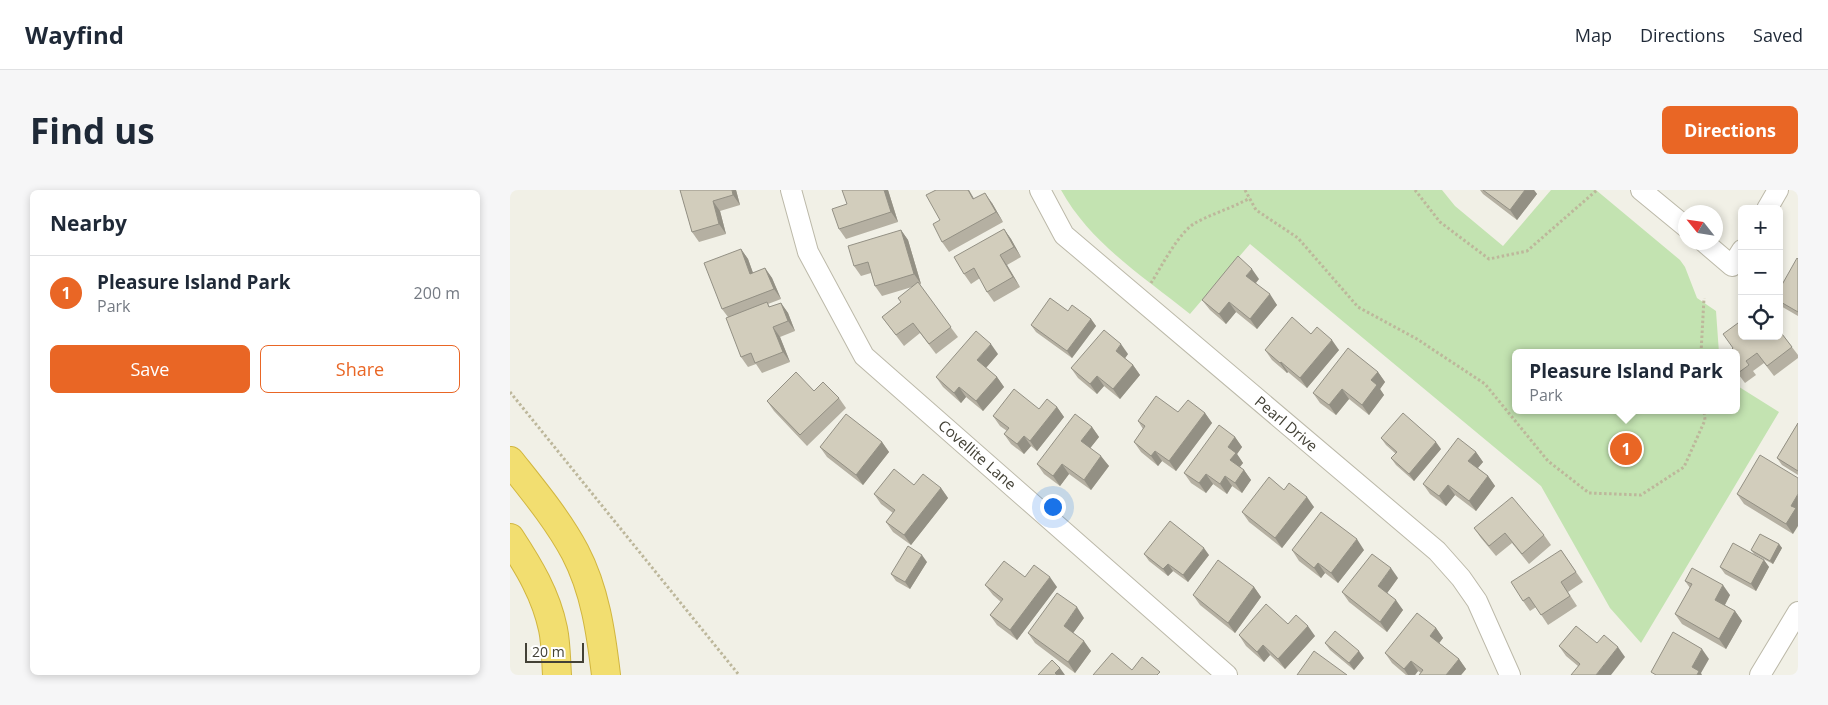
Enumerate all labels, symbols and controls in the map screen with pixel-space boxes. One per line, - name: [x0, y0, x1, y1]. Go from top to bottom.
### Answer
- text: Wayfind: [25, 18, 124, 51]
- text: Map: [1575, 23, 1612, 47]
- text: Directions: [1640, 23, 1725, 47]
- text: Saved: [1753, 23, 1803, 47]
- button: Directions: [1662, 106, 1798, 154]
- text: Find us: [30, 107, 155, 154]
- north arrow: [1678, 205, 1723, 250]
- map controls: [1738, 205, 1783, 340]
- button: +: [1738, 205, 1783, 250]
- text: Nearby: [50, 209, 127, 237]
- button: −: [1738, 250, 1783, 295]
- text: Pleasure Island Park: [97, 269, 290, 295]
- text: 1: [61, 282, 71, 304]
- text: 200 m: [414, 282, 460, 304]
- text: Park: [97, 295, 130, 317]
- button: locate: [1738, 295, 1783, 340]
- button: Save: [50, 345, 250, 393]
- button: Share: [260, 345, 460, 393]
- popup: [1512, 349, 1740, 414]
- text: Pleasure Island Park: [1529, 358, 1723, 384]
- text: Park: [1529, 384, 1563, 406]
- street label: Pearl Drive: [1251, 391, 1322, 455]
- street label: Covellite Lane: [934, 415, 1021, 494]
- pin: 1: [1610, 430, 1642, 468]
- your location: [1040, 494, 1066, 520]
- scale bar: [525, 640, 584, 663]
- text: 20 m: [532, 642, 565, 661]

